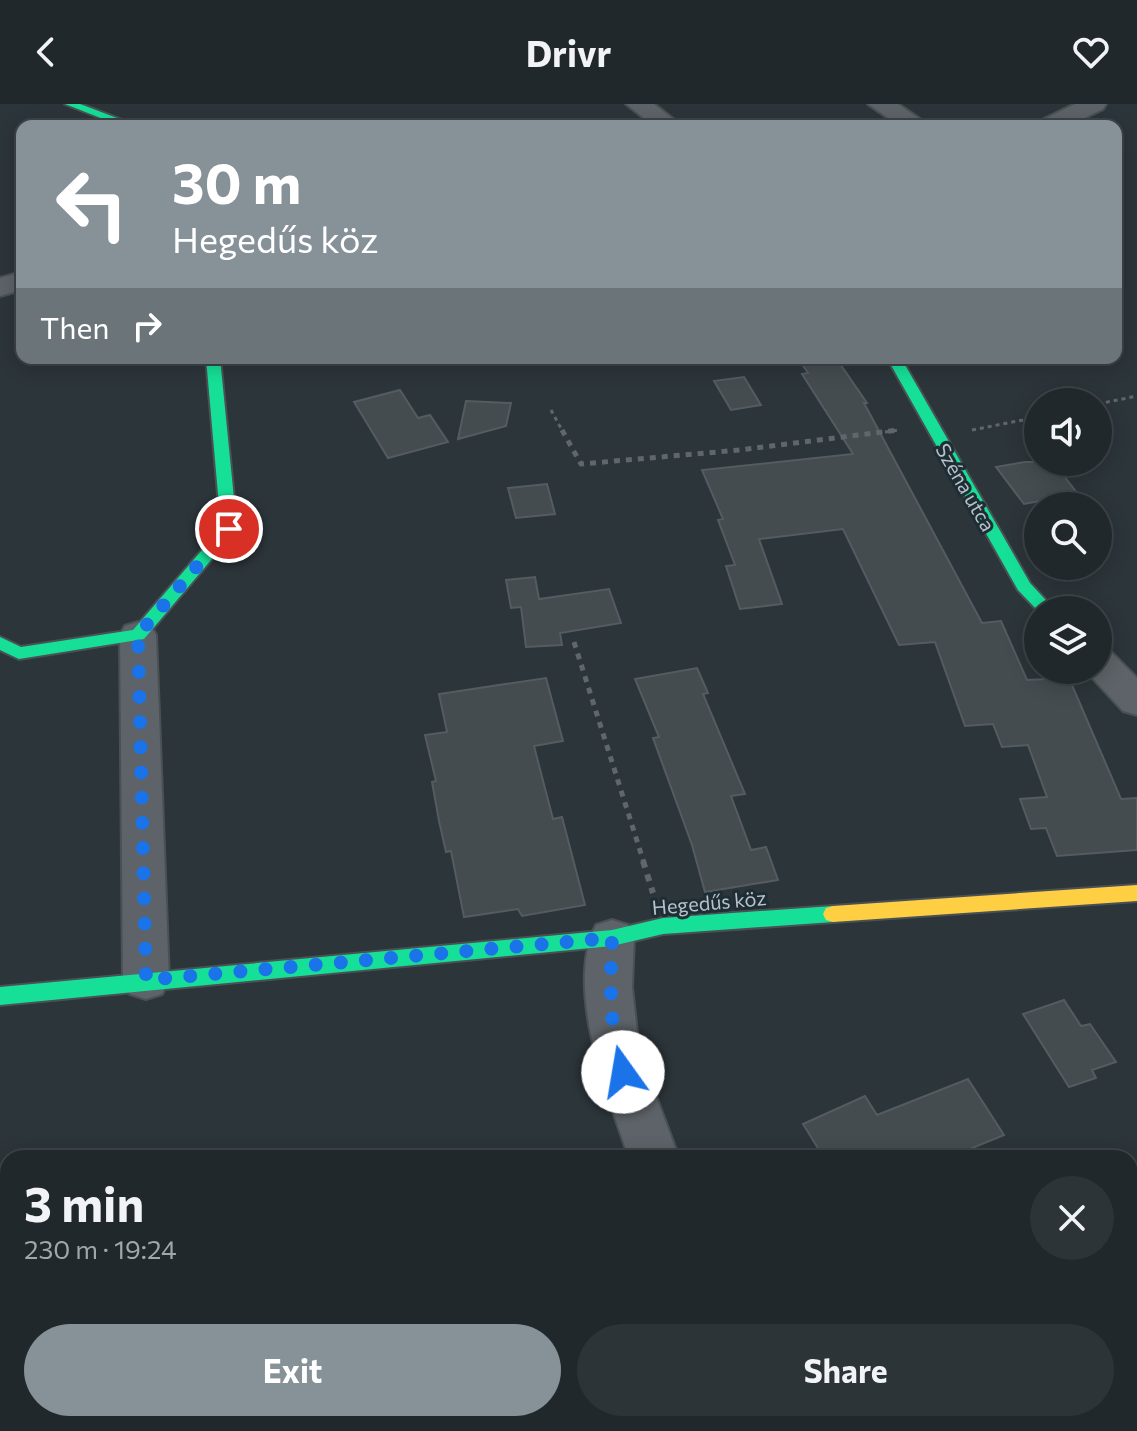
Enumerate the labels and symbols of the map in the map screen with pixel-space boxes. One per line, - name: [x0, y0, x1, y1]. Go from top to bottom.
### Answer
- street label: Széna utca: [931, 439, 1001, 535]
- pin: [195, 495, 263, 563]
- street label: Hegedűs köz: [651, 885, 767, 919]
- position arrow: [581, 1030, 665, 1114]

